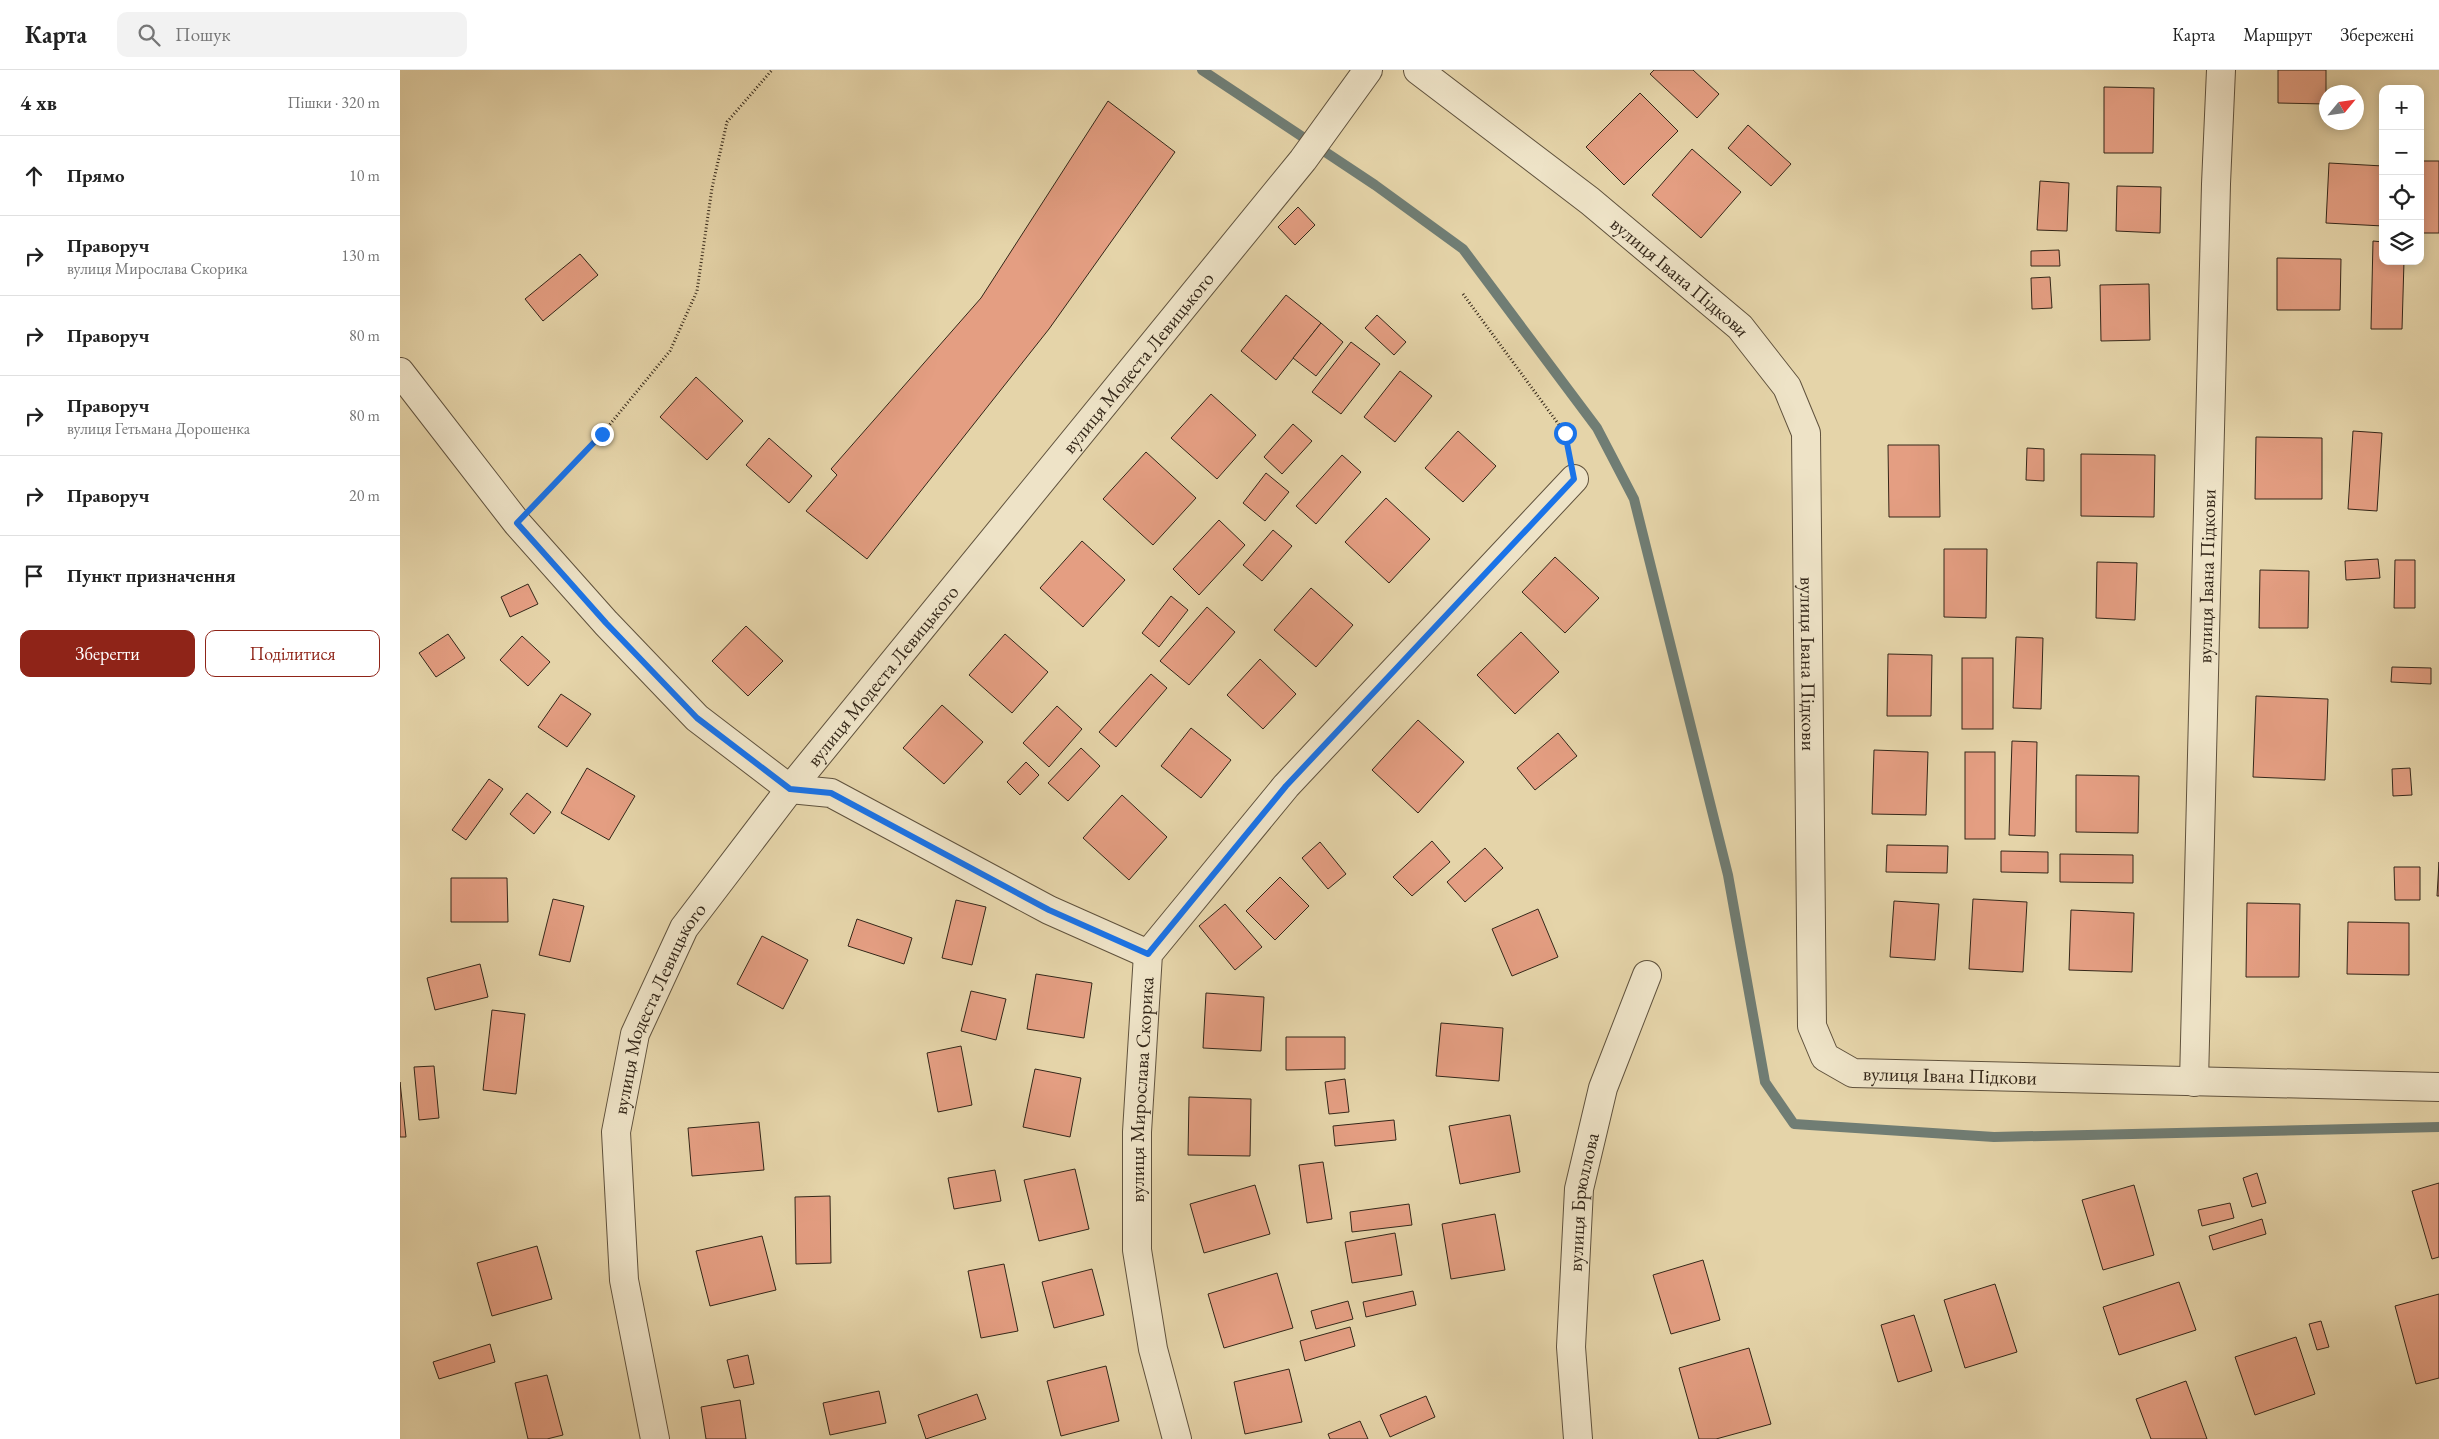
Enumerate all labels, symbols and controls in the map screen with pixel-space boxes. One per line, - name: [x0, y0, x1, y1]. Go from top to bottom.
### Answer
- search box: [117, 12, 467, 57]
- text: Карта: [25, 19, 87, 50]
- icon: search: [135, 21, 163, 49]
- text: Пошук: [175, 22, 231, 47]
- text: Карта: [2172, 23, 2215, 46]
- text: Маршрут: [2243, 23, 2312, 46]
- text: Збережені: [2340, 23, 2414, 46]
- north arrow: [2319, 85, 2364, 130]
- map controls: [2379, 85, 2424, 265]
- button: +: [2379, 85, 2424, 130]
- text: 4 хв: [20, 89, 57, 116]
- text: Пішки · 320 m: [287, 92, 380, 113]
- button: −: [2379, 130, 2424, 175]
- icon: ahead: [20, 162, 48, 190]
- text: Прямо: [67, 163, 125, 188]
- text: 10 m: [349, 165, 380, 186]
- button: locate: [2379, 175, 2424, 220]
- street label: вулиця Івана Підкови: [1605, 211, 1756, 342]
- button: layers: [2379, 220, 2424, 265]
- text: Праворуч: [67, 233, 149, 258]
- icon: right: [20, 242, 48, 270]
- text: 130 m: [341, 245, 380, 266]
- text: вулиця Мирослава Скорика: [67, 258, 248, 279]
- street label: вулиця Модеста Левицького: [1056, 266, 1220, 459]
- icon: right: [20, 322, 48, 350]
- text: Праворуч: [67, 323, 149, 348]
- text: 80 m: [349, 325, 380, 346]
- text: Праворуч: [67, 393, 149, 418]
- icon: right: [20, 402, 48, 430]
- text: 80 m: [349, 405, 380, 426]
- text: вулиця Гетьмана Дорошенка: [67, 418, 250, 439]
- route start: [1554, 422, 1577, 445]
- route end: [591, 423, 614, 446]
- icon: right: [20, 482, 48, 510]
- text: Праворуч: [67, 483, 149, 508]
- text: 20 m: [349, 485, 380, 506]
- street label: вулиця Івана Підкови: [2191, 488, 2222, 664]
- icon: arrive: [20, 562, 48, 590]
- text: Пункт призначення: [67, 563, 236, 588]
- street label: вулиця Івана Підкови: [1794, 577, 1822, 752]
- street label: вулиця Модеста Левицького: [801, 579, 964, 772]
- button: Зберегти: [20, 630, 195, 677]
- button: Поділитися: [205, 630, 380, 677]
- street label: вулиця Модеста Левицького: [607, 897, 712, 1117]
- street label: вулиця Мирослава Скорика: [1124, 976, 1160, 1202]
- street label: вулиця Івана Підкови: [1863, 1060, 2038, 1090]
- street label: вулиця Брюллова: [1562, 1130, 1605, 1272]

